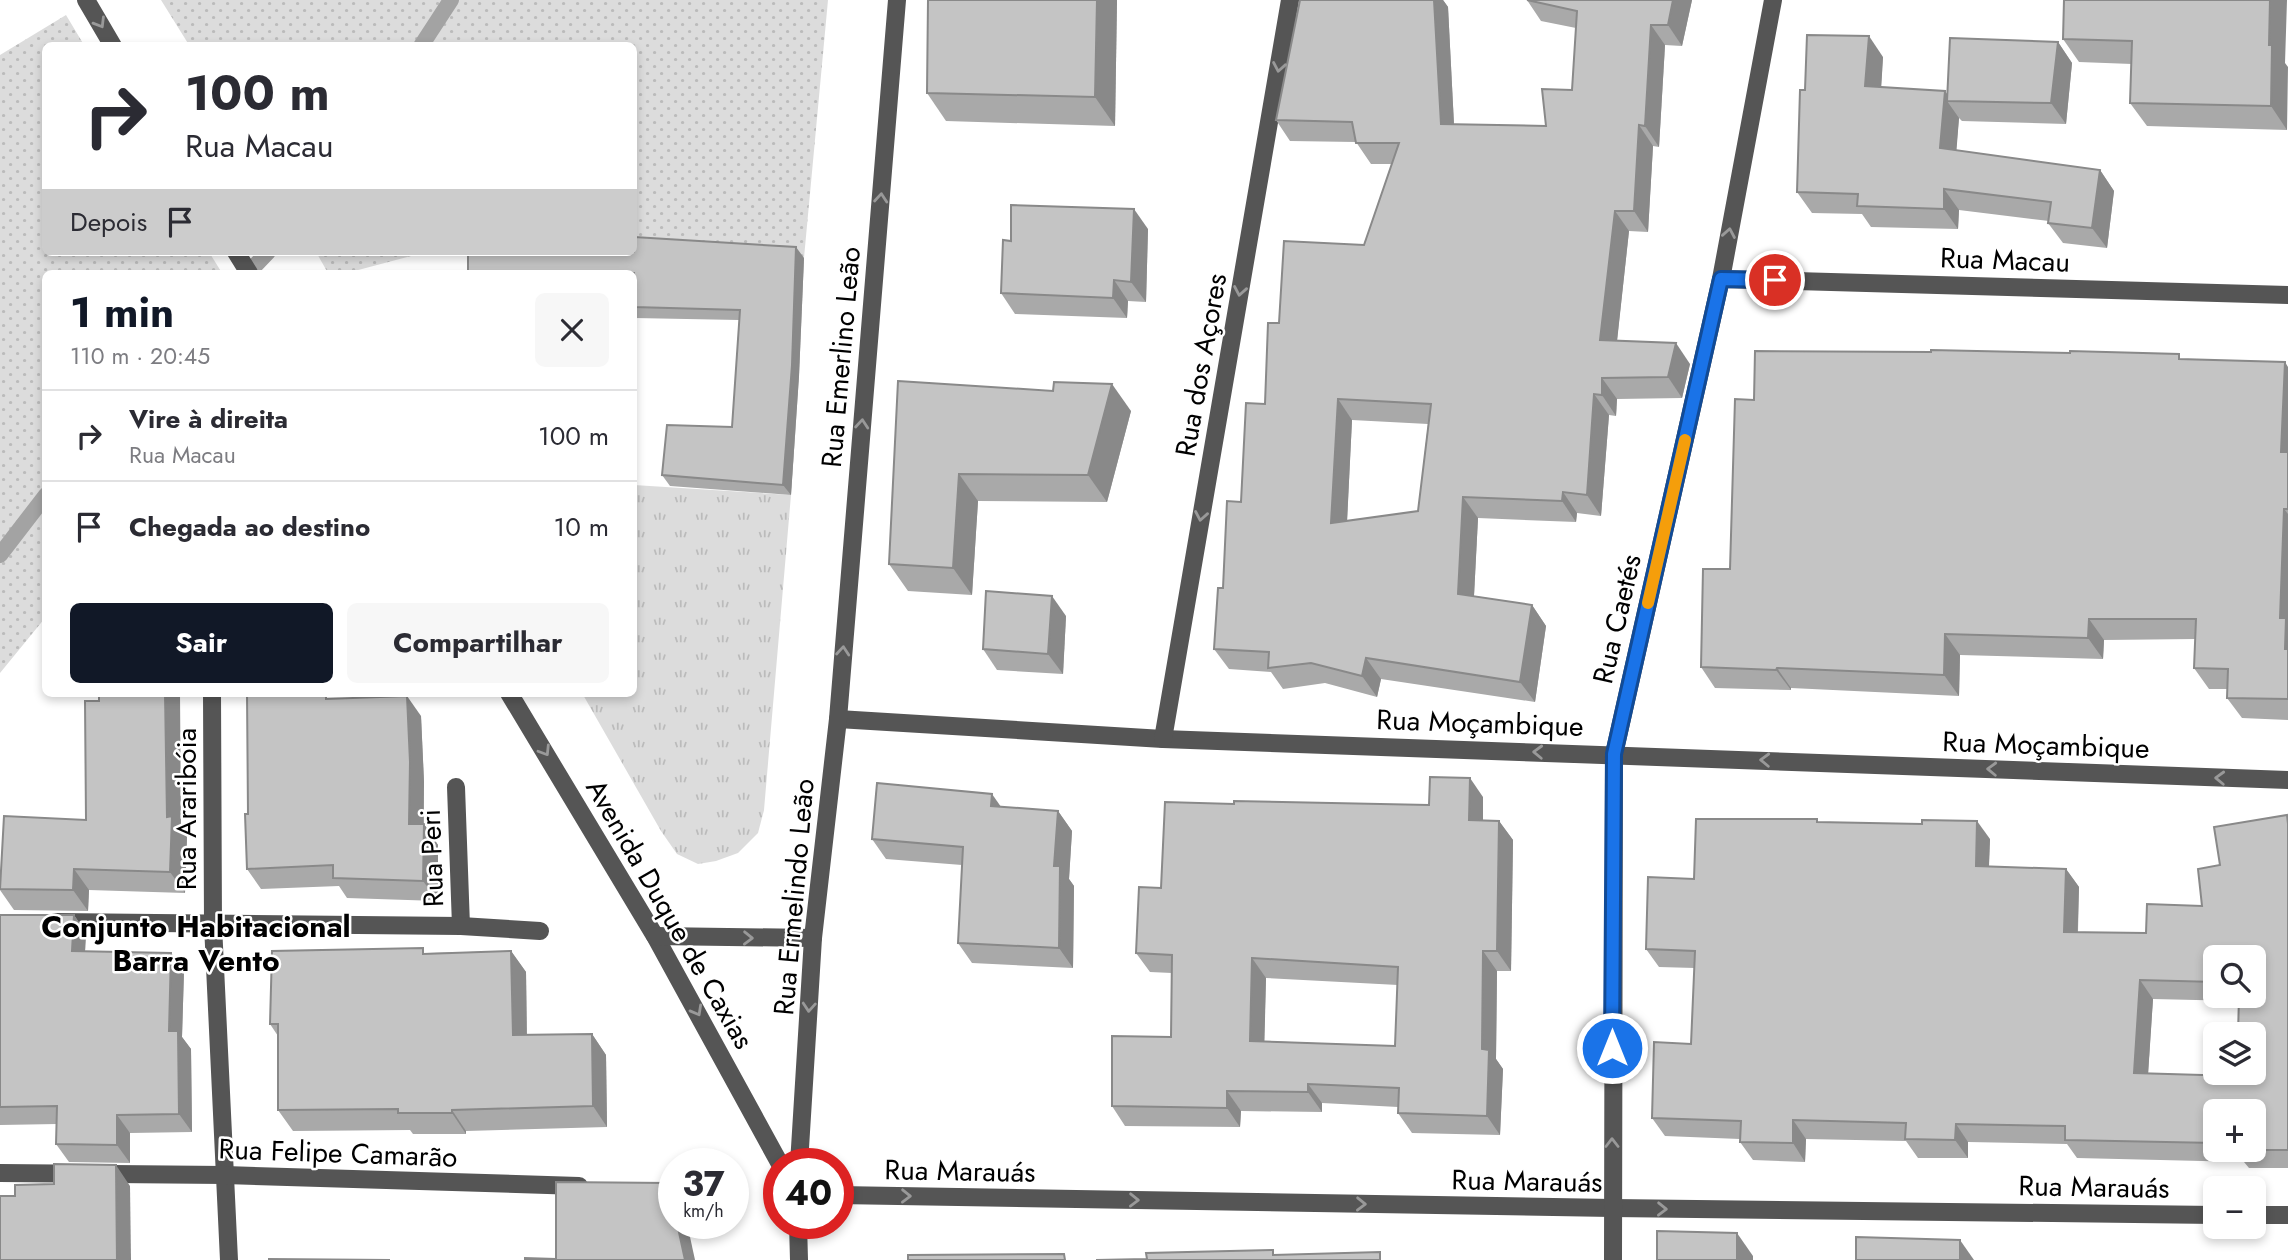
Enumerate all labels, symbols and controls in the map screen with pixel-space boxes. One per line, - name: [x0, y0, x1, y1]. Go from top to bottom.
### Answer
- one-way arrow: [92, 15, 105, 28]
- text: 100 m: [185, 58, 330, 128]
- one-way arrow: [1272, 61, 1287, 73]
- icon: right: [70, 70, 161, 161]
- text: Rua Macau: [185, 123, 334, 169]
- one-way arrow: [873, 192, 888, 203]
- text: Depois: [70, 203, 147, 241]
- icon: arrive: [161, 203, 199, 241]
- one-way arrow: [1721, 227, 1736, 239]
- street label: Rua Macau: [1939, 237, 2071, 283]
- street label: Rua Emerlino Leão: [811, 245, 871, 469]
- pin: [1745, 250, 1805, 310]
- icon: arrive: [1756, 261, 1794, 299]
- street label: Rua dos Açores: [1165, 270, 1237, 460]
- text: 1 min: [70, 282, 174, 343]
- one-way arrow: [1233, 286, 1248, 297]
- button: close: [535, 293, 609, 367]
- text: 110 m · 20:45: [70, 339, 210, 373]
- text: Vire à direita: [129, 400, 288, 438]
- icon: right: [70, 417, 108, 455]
- text: 100 m: [538, 417, 609, 455]
- one-way arrow: [854, 419, 869, 430]
- text: Rua Macau: [129, 438, 236, 472]
- icon: arrive: [70, 508, 108, 546]
- text: Chegada ao destino: [129, 508, 370, 546]
- text: 10 m: [554, 508, 609, 546]
- one-way arrow: [1194, 510, 1209, 522]
- street label: Rua Caetés: [1582, 550, 1652, 688]
- button: Sair: [70, 603, 333, 683]
- button: Compartilhar: [347, 603, 609, 683]
- one-way arrow: [835, 645, 850, 656]
- street label: Rua Moçambique: [1376, 699, 1584, 747]
- street label: Rua Moçambique: [1942, 721, 2150, 769]
- street label: Rua Araribóia: [166, 728, 207, 890]
- one-way arrow: [536, 743, 549, 756]
- one-way arrow: [1532, 744, 1543, 759]
- one-way arrow: [1759, 753, 1770, 768]
- one-way arrow: [1987, 761, 1998, 776]
- one-way arrow: [2214, 770, 2225, 785]
- street label: Avenida Duque de Caxias: [576, 771, 764, 1057]
- street label: Rua Ermelindo Leão: [763, 777, 825, 1017]
- street label: Rua Peri: [410, 808, 454, 908]
- district label: Conjunto Habitacional Barra Vento: [41, 905, 351, 982]
- one-way arrow: [743, 930, 754, 945]
- map controls: [2203, 945, 2266, 1239]
- button: search: [2203, 945, 2266, 1008]
- one-way arrow: [802, 1001, 817, 1012]
- one-way arrow: [689, 1004, 702, 1016]
- position arrow: [1575, 1011, 1649, 1085]
- button: layers: [2203, 1022, 2266, 1085]
- button: +: [2203, 1099, 2266, 1162]
- street label: Rua Felipe Camarão: [218, 1128, 458, 1178]
- one-way arrow: [1604, 1137, 1620, 1148]
- speed limit sign: 40: [763, 1148, 854, 1239]
- street label: Rua Marauás: [884, 1149, 1036, 1193]
- text: 37: [682, 1159, 725, 1209]
- street label: Rua Marauás: [1451, 1159, 1603, 1203]
- street label: Rua Marauás: [2018, 1165, 2170, 1209]
- button: −: [2203, 1176, 2266, 1239]
- one-way arrow: [902, 1188, 912, 1204]
- one-way arrow: [1129, 1192, 1140, 1208]
- one-way arrow: [1357, 1196, 1367, 1212]
- text: km/h: [683, 1198, 724, 1224]
- one-way arrow: [1658, 1201, 1668, 1217]

